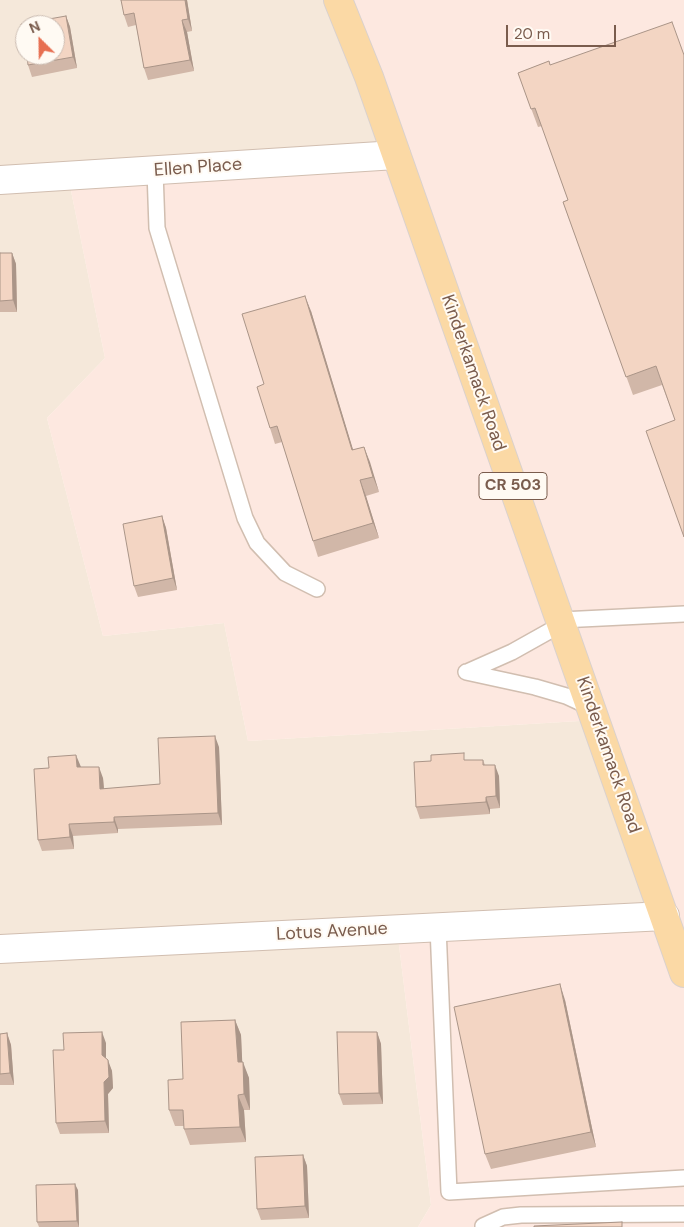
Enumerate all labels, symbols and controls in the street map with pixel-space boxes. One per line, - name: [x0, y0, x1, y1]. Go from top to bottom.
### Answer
- north arrow: [15, 15, 65, 65]
- scale bar: [509, 15, 619, 47]
- text: N: [26, 17, 43, 37]
- text: 20 m: [514, 24, 550, 44]
- street label: Ellen Place: [153, 154, 243, 182]
- street label: Kinderkamack Road: [436, 292, 510, 454]
- road number: CR 503: [479, 472, 547, 500]
- street label: Kinderkamack Road: [571, 674, 645, 836]
- street label: Lotus Avenue: [276, 918, 388, 946]

